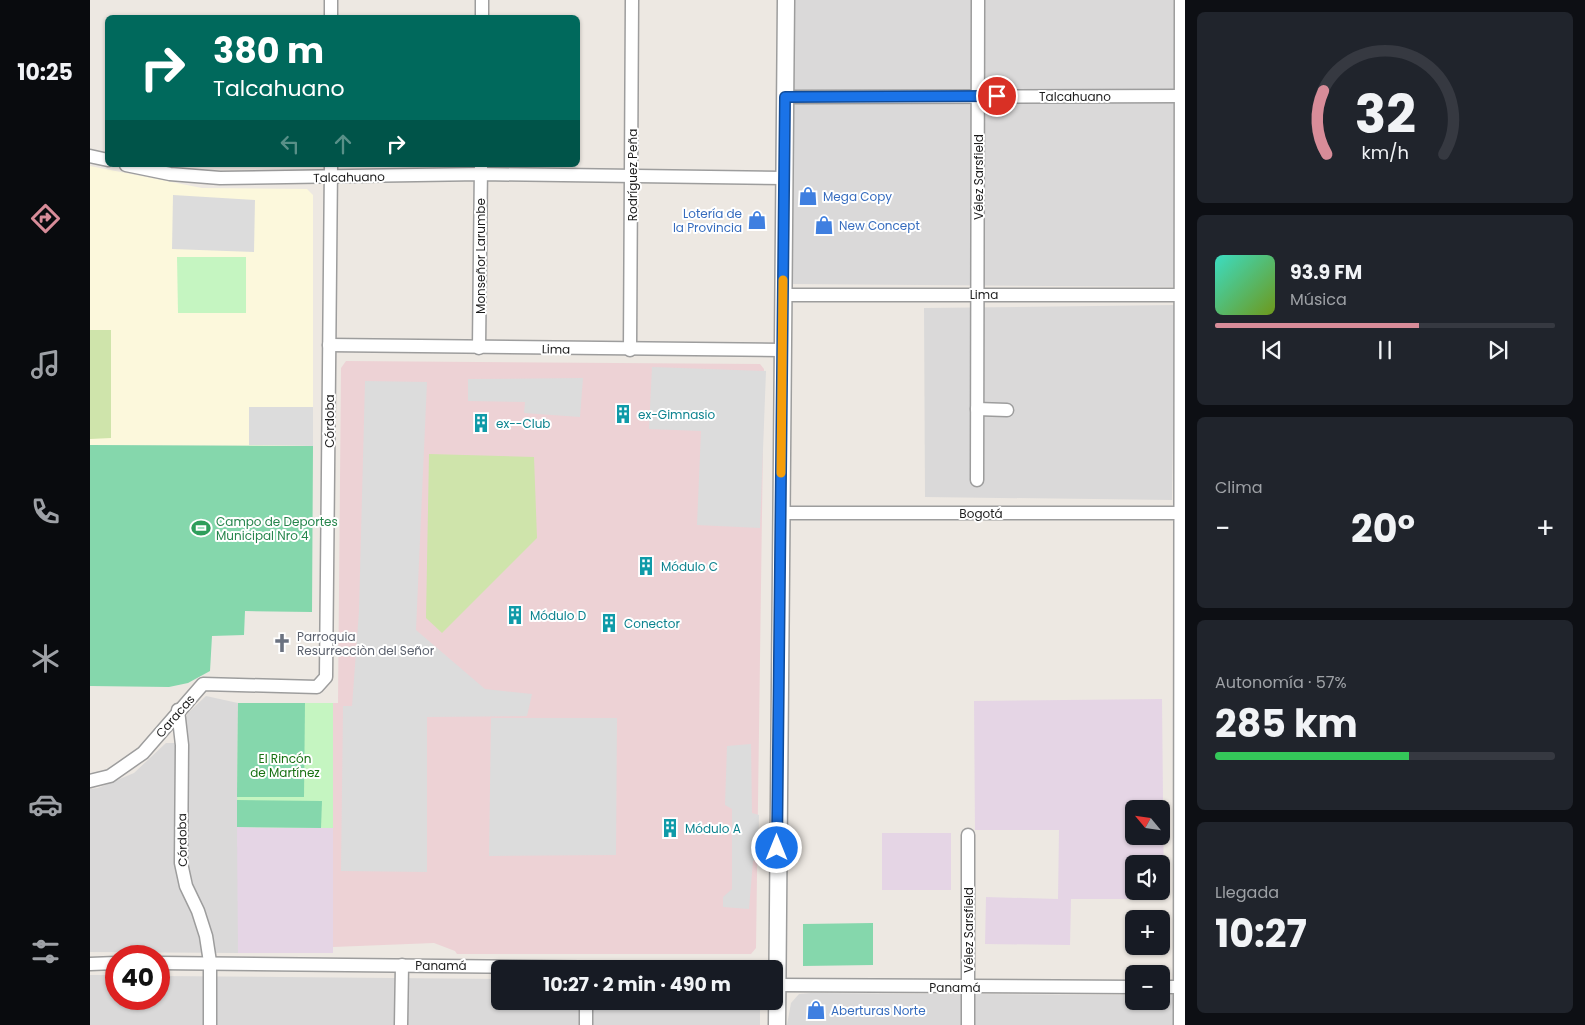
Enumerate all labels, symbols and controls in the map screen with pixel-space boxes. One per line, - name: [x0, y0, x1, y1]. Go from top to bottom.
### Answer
- text: 380 m: [213, 26, 324, 75]
- icon: right: [130, 35, 195, 100]
- text: 10:25: [17, 57, 73, 88]
- text: Talcahuano: [213, 73, 345, 104]
- pin: [976, 75, 1018, 117]
- text: 32: [1354, 78, 1416, 151]
- icon: arrive: [983, 82, 1011, 110]
- street label: Talcahuano: [1039, 88, 1111, 105]
- street label: Rodríguez Peña: [624, 129, 641, 221]
- icon: left: [276, 130, 304, 158]
- icon: ahead: [329, 130, 357, 158]
- icon: right: [382, 130, 410, 158]
- street label: Vélez Sarsfield: [970, 134, 987, 220]
- text: km/h: [1361, 140, 1409, 165]
- street label: Talcahuano: [313, 168, 385, 186]
- shop icon: Mega Copy: [797, 185, 819, 207]
- place label: Mega Copy: [823, 188, 892, 205]
- street label: Monseñor Larumbe: [472, 198, 489, 314]
- icon: directions: [28, 201, 63, 236]
- place label: Lotería de la Provincia: [673, 205, 742, 236]
- shop icon: Lotería de la Provincia: [746, 209, 768, 231]
- shop icon: New Concept: [813, 214, 835, 236]
- place label: New Concept: [839, 217, 920, 234]
- text: 93.9 FM: [1290, 259, 1362, 286]
- street label: Lima: [970, 286, 998, 303]
- text: Música: [1290, 288, 1347, 311]
- icon: previous: [1258, 336, 1286, 364]
- icon: pause: [1371, 336, 1399, 364]
- icon: next: [1484, 336, 1512, 364]
- street label: Lima: [542, 340, 570, 358]
- icon: music: [28, 347, 63, 382]
- street label: Córdoba: [321, 394, 338, 448]
- building icon: ex-Gimnasio: [612, 403, 634, 425]
- place label: ex-Gimnasio: [638, 406, 715, 423]
- building icon: ex--Club: [470, 412, 492, 434]
- place label: ex--Club: [496, 415, 550, 432]
- text: Clima: [1215, 476, 1263, 499]
- icon: phone: [28, 494, 63, 529]
- text: 20°: [1351, 502, 1415, 555]
- street label: Bogotá: [959, 505, 1003, 522]
- text: −: [1215, 509, 1230, 548]
- text: +: [1536, 509, 1555, 548]
- place label: Campo de Deportes Municipal Nro 4: [216, 513, 338, 544]
- sports icon: Campo de Deportes Municipal Nro 4: [190, 517, 212, 539]
- building icon: Módulo C: [635, 555, 657, 577]
- place label: Módulo C: [661, 558, 718, 575]
- building icon: Módulo D: [504, 604, 526, 626]
- place label: Módulo D: [530, 607, 586, 624]
- building icon: Conector: [598, 612, 620, 634]
- place label: Conector: [624, 615, 680, 632]
- place label: Parroquia Resurrecciòn del Señor: [297, 628, 435, 659]
- church icon: Parroquia Resurrecciòn del Señor: [271, 632, 293, 654]
- icon: climate: [28, 641, 63, 676]
- text: Autonomía · 57%: [1215, 671, 1347, 694]
- street label: Caracas: [152, 691, 198, 741]
- text: 285 km: [1215, 697, 1358, 750]
- park label: El Rincón de Martínez: [250, 750, 320, 781]
- icon: car: [28, 787, 63, 822]
- north arrow: [1125, 800, 1170, 845]
- map controls: [1125, 800, 1170, 1010]
- street label: Córdoba: [173, 813, 191, 867]
- building icon: Módulo A: [659, 817, 681, 839]
- place label: Módulo A: [685, 820, 741, 837]
- position arrow: [750, 821, 802, 873]
- button: sound: [1125, 855, 1170, 900]
- text: Llegada: [1215, 881, 1279, 904]
- street label: Vélez Sarsfield: [960, 887, 977, 973]
- text: 10:27: [1215, 907, 1307, 960]
- button: +: [1125, 910, 1170, 955]
- icon: filters: [28, 934, 63, 969]
- speed limit sign: 40: [105, 945, 170, 1010]
- street label: Panamá: [415, 957, 467, 974]
- button: −: [1125, 965, 1170, 1010]
- text: 10:27 · 2 min · 490 m: [543, 971, 731, 998]
- street label: Panamá: [929, 979, 981, 996]
- shop icon: Aberturas Norte: [805, 999, 827, 1021]
- place label: Aberturas Norte: [831, 1002, 926, 1019]

